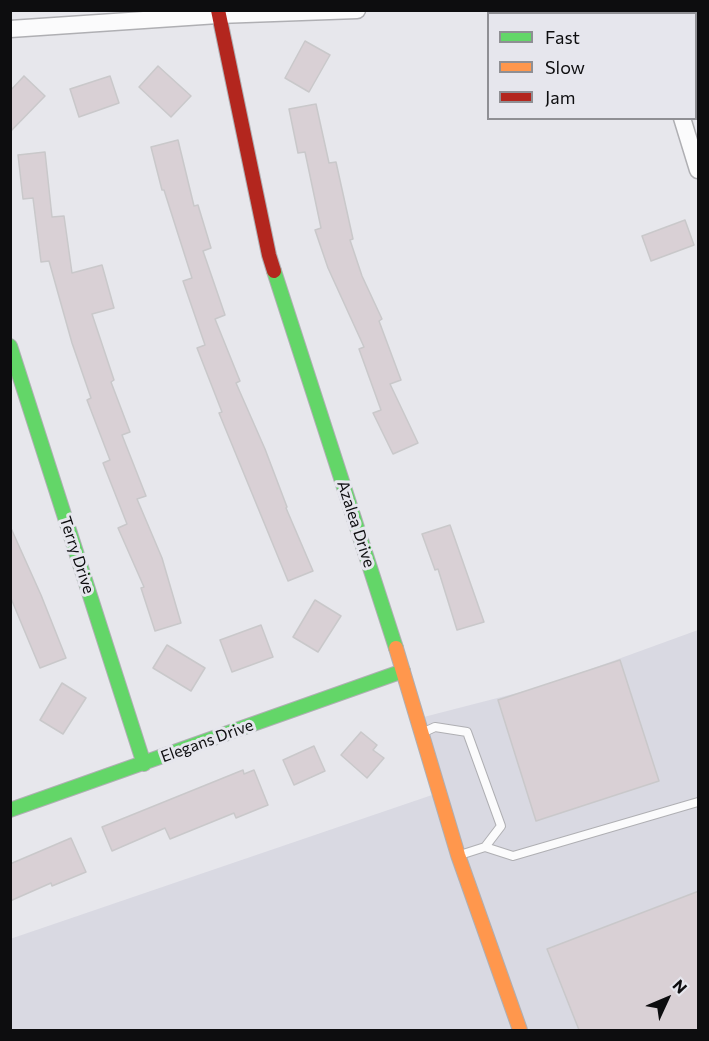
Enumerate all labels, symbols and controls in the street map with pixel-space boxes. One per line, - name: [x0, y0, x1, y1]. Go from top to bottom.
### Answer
- legend: [487, 12, 697, 120]
- text: Fast: [545, 26, 580, 48]
- text: Slow: [545, 56, 585, 78]
- text: Jam: [545, 86, 575, 108]
- street label: Azalea Drive: [333, 478, 379, 570]
- street label: Terry Drive: [55, 514, 99, 596]
- street label: Elegans Drive: [158, 715, 256, 767]
- north arrow: [637, 969, 697, 1029]
- text: N: [669, 975, 691, 997]

